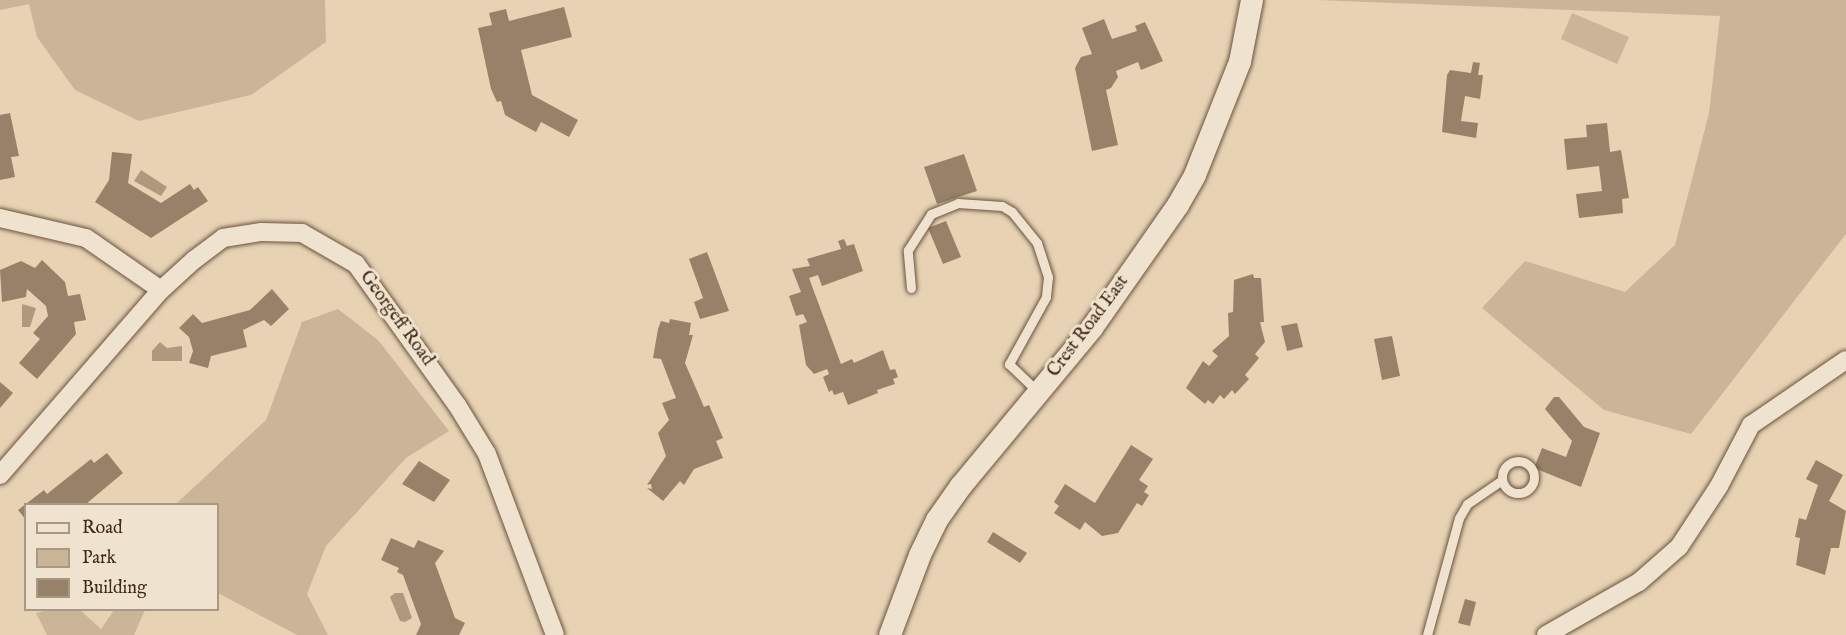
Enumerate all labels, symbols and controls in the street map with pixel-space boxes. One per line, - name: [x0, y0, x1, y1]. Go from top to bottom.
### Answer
- street label: Georgeff Road: [354, 267, 438, 371]
- street label: Crest Road East: [1044, 272, 1134, 382]
- legend: [24, 503, 219, 611]
- text: Road: [82, 517, 123, 540]
- text: Park: [82, 547, 116, 570]
- text: Building: [82, 577, 147, 600]

